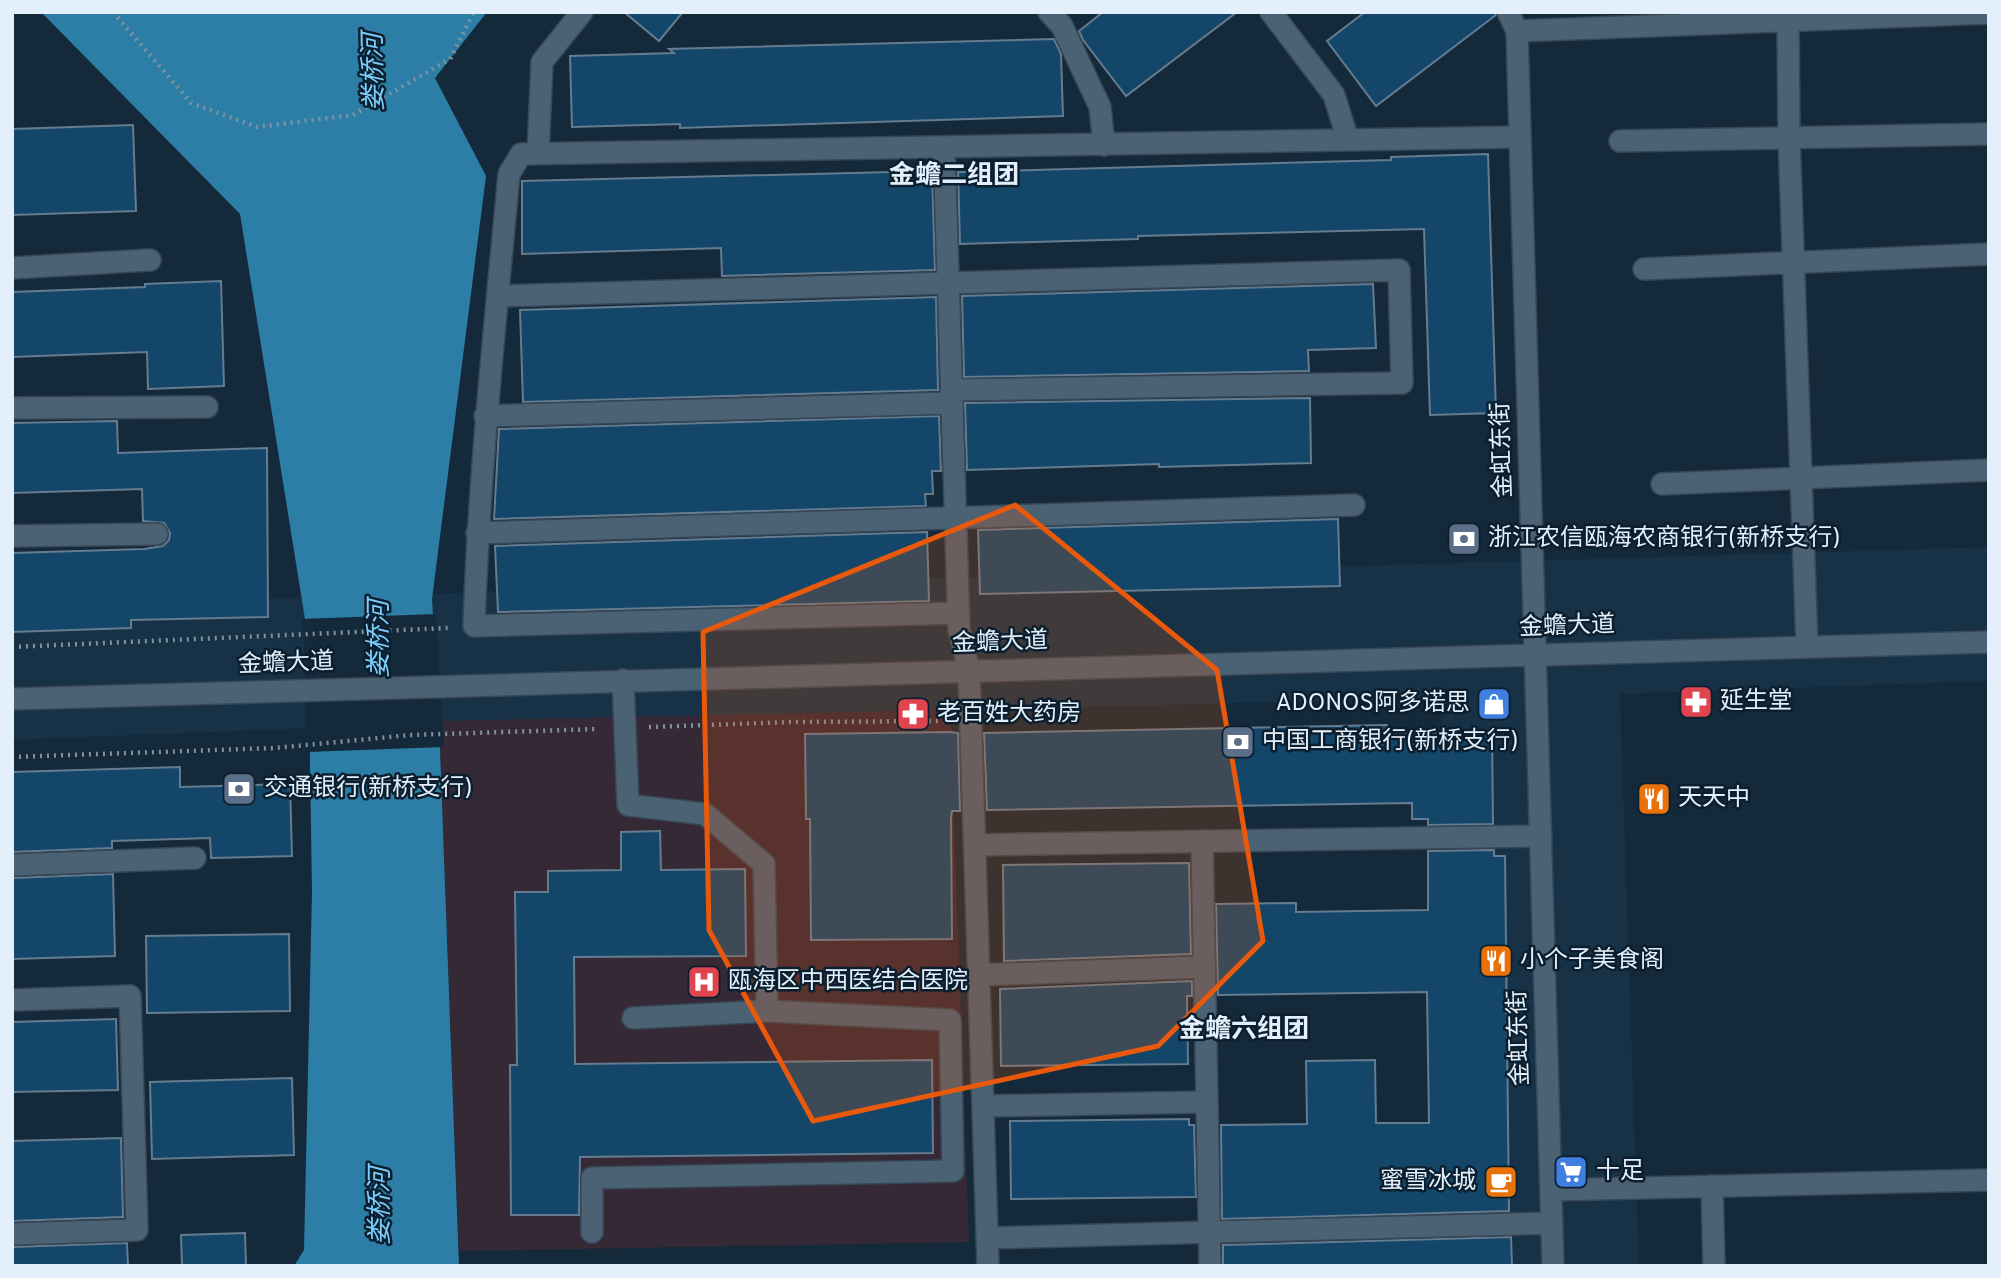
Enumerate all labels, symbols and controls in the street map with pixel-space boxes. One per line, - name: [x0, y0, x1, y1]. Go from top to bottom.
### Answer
- water label: 娄桥河: [358, 28, 392, 111]
- district label: 金蟾二组团: [889, 160, 1019, 193]
- street label: 金虹东街: [1486, 402, 1520, 498]
- bank icon: 浙江农信瓯海农商银行(新桥支行): [1445, 520, 1483, 558]
- place label: 浙江农信瓯海农商银行(新桥支行): [1488, 524, 1840, 554]
- water label: 娄桥河: [364, 595, 397, 678]
- street label: 金蟾大道: [1519, 610, 1615, 644]
- street label: 金蟾大道: [952, 626, 1048, 660]
- street label: 金蟾大道: [238, 647, 334, 681]
- pharmacy icon: 延生堂: [1677, 683, 1715, 721]
- shop icon: ADONOS阿多诺思: [1475, 685, 1513, 723]
- place label: 延生堂: [1720, 687, 1792, 717]
- place label: ADONOS阿多诺思: [1276, 689, 1470, 719]
- pharmacy icon: 老百姓大药房: [894, 695, 932, 733]
- place label: 老百姓大药房: [937, 699, 1081, 729]
- bank icon: 中国工商银行(新桥支行): [1219, 723, 1257, 761]
- place label: 中国工商银行(新桥支行): [1262, 727, 1518, 757]
- bank icon: 交通银行(新桥支行): [220, 770, 258, 808]
- place label: 交通银行(新桥支行): [264, 774, 472, 804]
- restaurant icon: 天天中: [1635, 780, 1673, 818]
- place label: 天天中: [1678, 784, 1750, 814]
- restaurant icon: 小个子美食阁: [1477, 942, 1515, 980]
- place label: 小个子美食阁: [1520, 946, 1664, 976]
- hospital icon: 瓯海区中西医结合医院: [685, 963, 723, 1001]
- place label: 瓯海区中西医结合医院: [728, 967, 968, 997]
- street label: 金虹东街: [1503, 990, 1537, 1086]
- district label: 金蟾六组团: [1179, 1014, 1309, 1047]
- supermarket icon: 十足: [1552, 1153, 1590, 1191]
- place label: 十足: [1596, 1157, 1644, 1187]
- water label: 娄桥河: [365, 1162, 398, 1245]
- cafe icon: 蜜雪冰城: [1482, 1163, 1520, 1201]
- place label: 蜜雪冰城: [1380, 1167, 1476, 1197]

